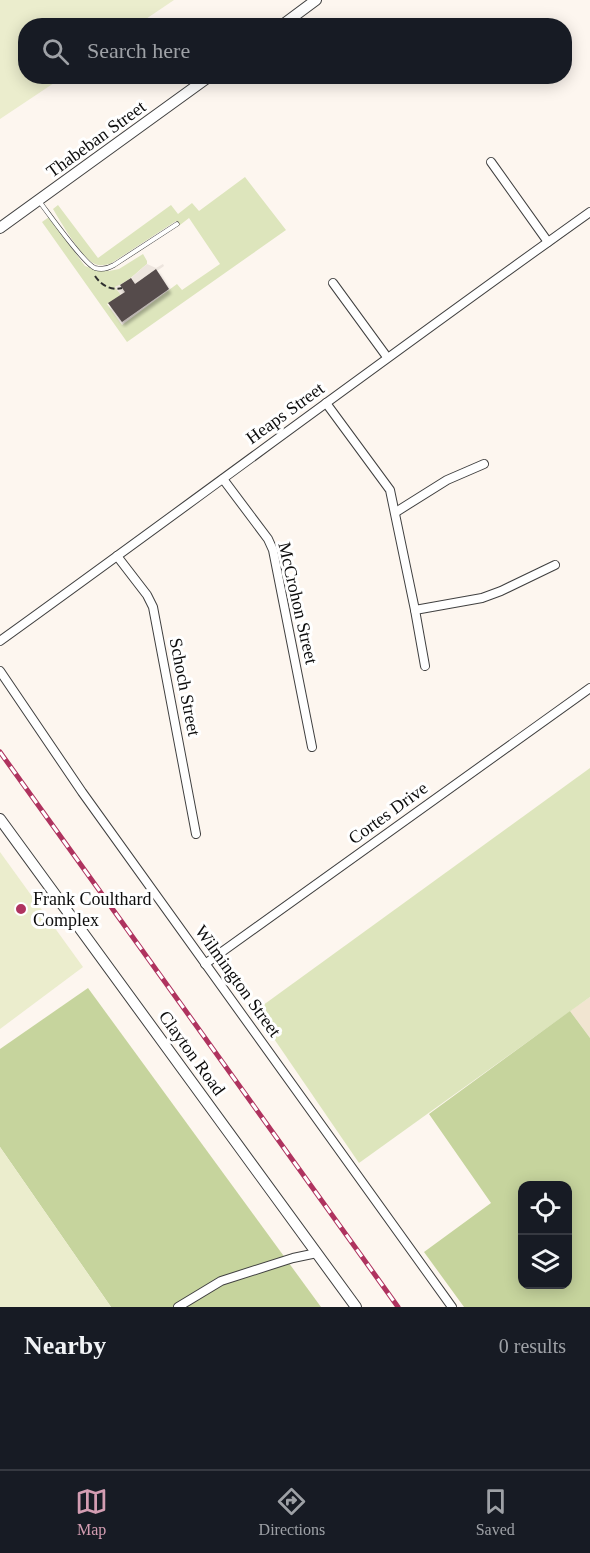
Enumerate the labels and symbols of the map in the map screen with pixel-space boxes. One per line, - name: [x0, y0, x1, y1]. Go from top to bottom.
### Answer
- street label: Thabeban Street: [43, 96, 149, 182]
- street label: Heaps Street: [242, 378, 328, 448]
- street label: McCrohon Street: [274, 540, 322, 666]
- street label: Schoch Street: [166, 636, 204, 738]
- street label: Cortes Drive: [345, 778, 431, 848]
- place label: Frank Coulthard Complex: [33, 889, 152, 930]
- marker: Frank Coulthard Complex: [14, 902, 28, 916]
- street label: Wilmington Street: [191, 921, 285, 1041]
- street label: Clayton Road: [155, 1007, 229, 1099]

